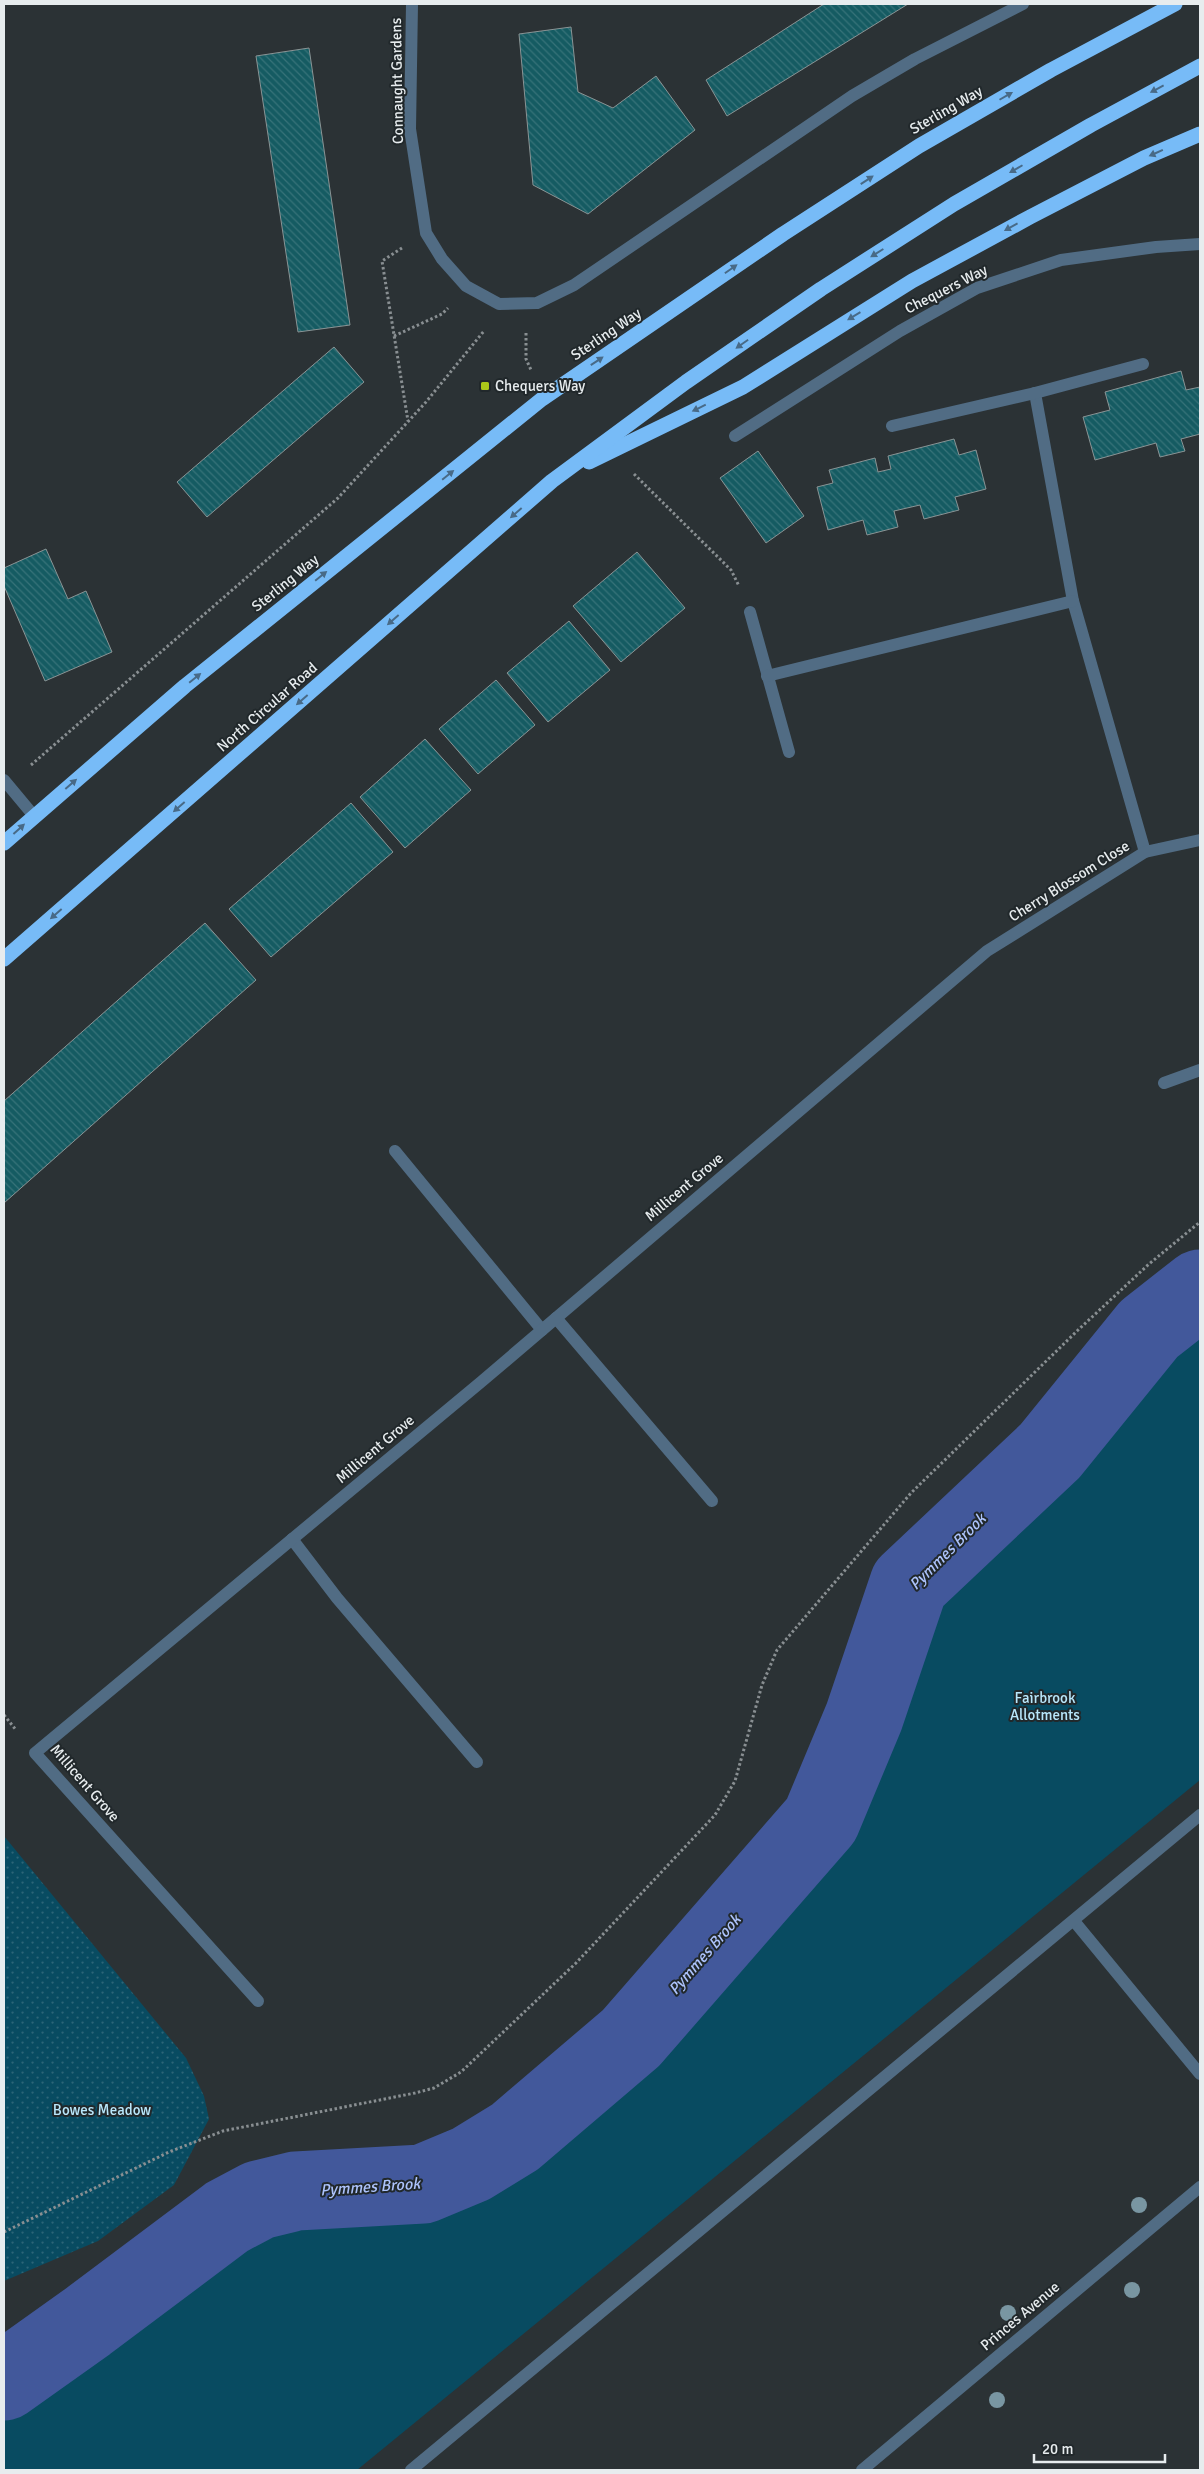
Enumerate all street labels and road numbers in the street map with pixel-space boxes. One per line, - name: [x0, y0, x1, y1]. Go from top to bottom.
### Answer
- street label: Connaught Gardens: [387, 17, 407, 144]
- street label: Sterling Way: [906, 82, 986, 138]
- street label: Chequers Way: [902, 260, 990, 318]
- street label: Sterling Way: [567, 304, 645, 364]
- street label: Sterling Way: [248, 551, 322, 615]
- street label: North Circular Road: [213, 658, 321, 755]
- street label: Cherry Blossom Close: [1005, 837, 1133, 925]
- street label: Millicent Grove: [641, 1149, 727, 1225]
- street label: Millicent Grove: [332, 1411, 418, 1487]
- street label: Millicent Grove: [46, 1741, 124, 1825]
- street label: Princes Avenue: [977, 2278, 1063, 2354]

